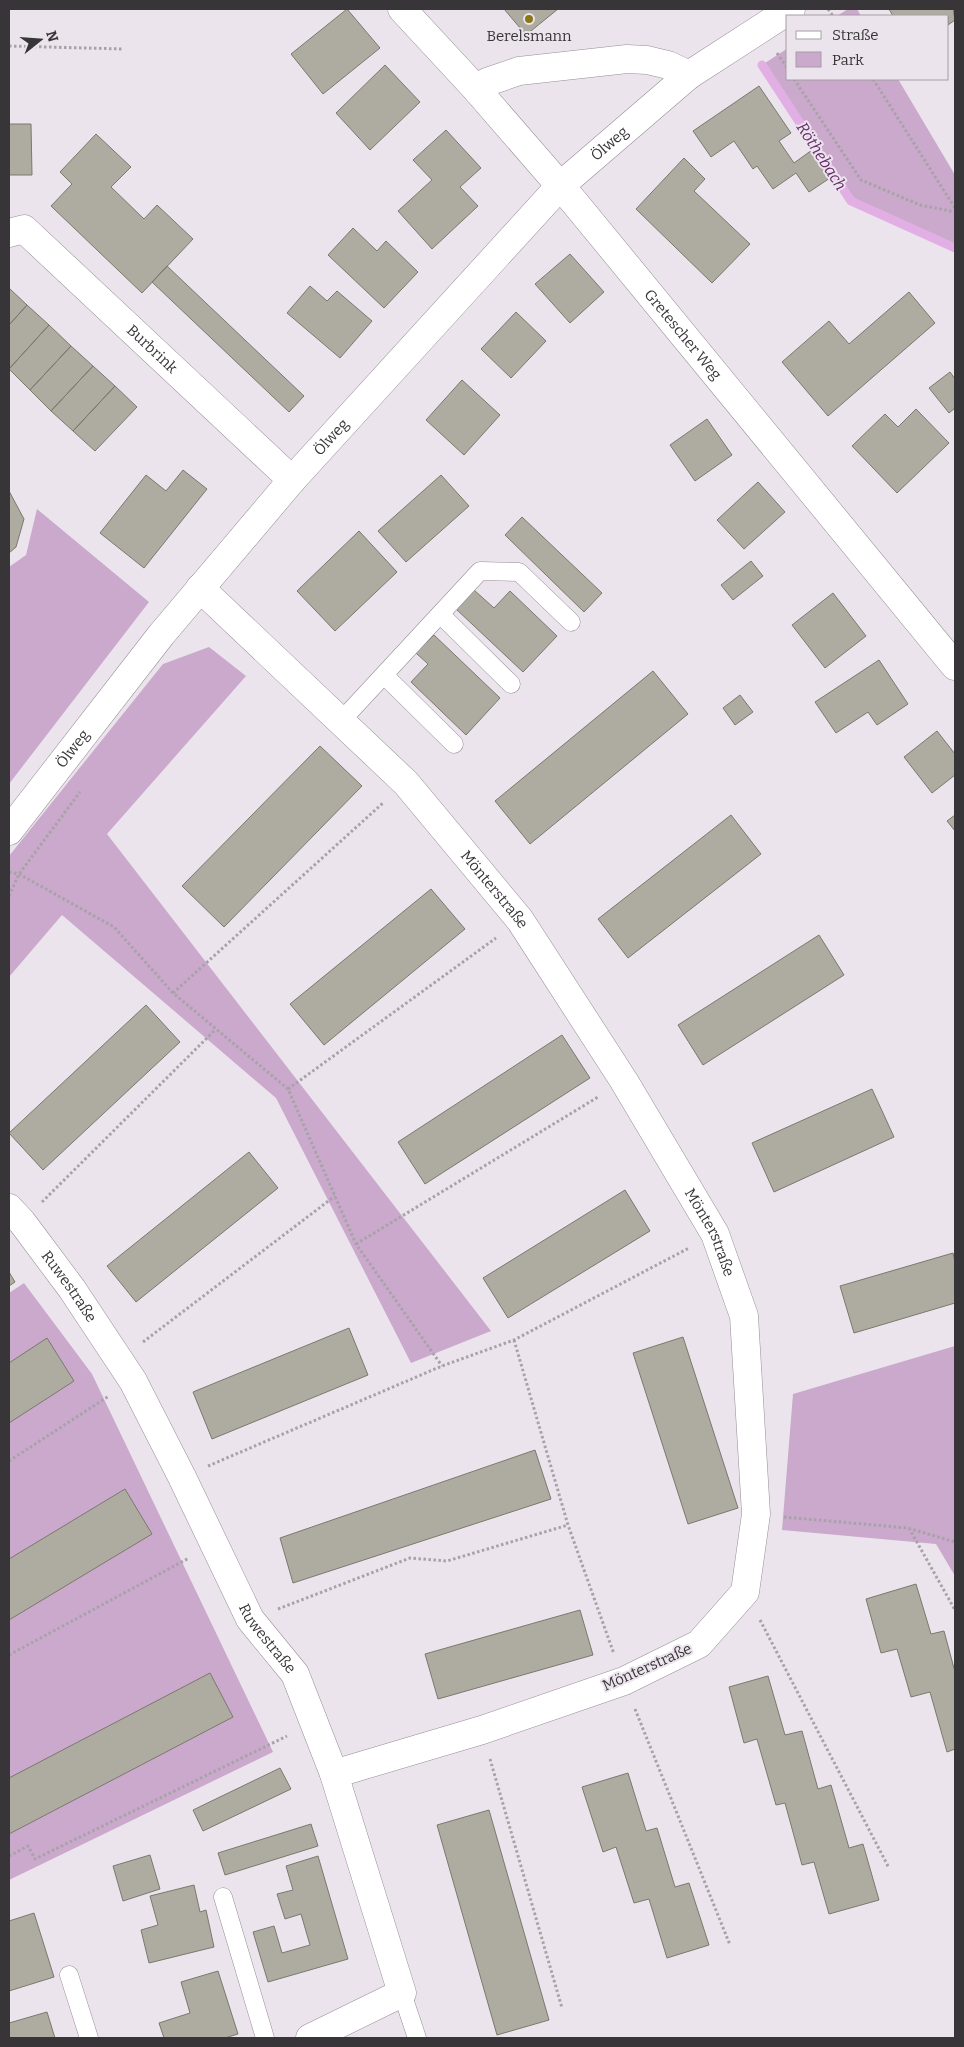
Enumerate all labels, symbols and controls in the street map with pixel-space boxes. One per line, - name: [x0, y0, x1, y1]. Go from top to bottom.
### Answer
- marker: Berelsmann: [523, 13, 535, 25]
- north arrow: [15, 15, 65, 65]
- legend: [786, 15, 949, 80]
- text: Straße: [832, 26, 878, 44]
- place label: Berelsmann: [486, 27, 572, 45]
- text: N: [42, 29, 62, 44]
- text: Park: [832, 51, 864, 69]
- water label: Röthebach: [793, 119, 851, 194]
- street label: Ölweg: [587, 122, 632, 164]
- street label: Gretescher Weg: [640, 286, 725, 383]
- street label: Burbrink: [123, 321, 181, 377]
- street label: Ölweg: [310, 415, 352, 459]
- street label: Ölweg: [52, 726, 93, 772]
- street label: Mönterstraße: [457, 847, 532, 932]
- street label: Mönterstraße: [681, 1185, 738, 1279]
- street label: Ruwestraße: [38, 1247, 101, 1326]
- street label: Ruwestraße: [235, 1601, 300, 1677]
- street label: Mönterstraße: [600, 1639, 694, 1695]

